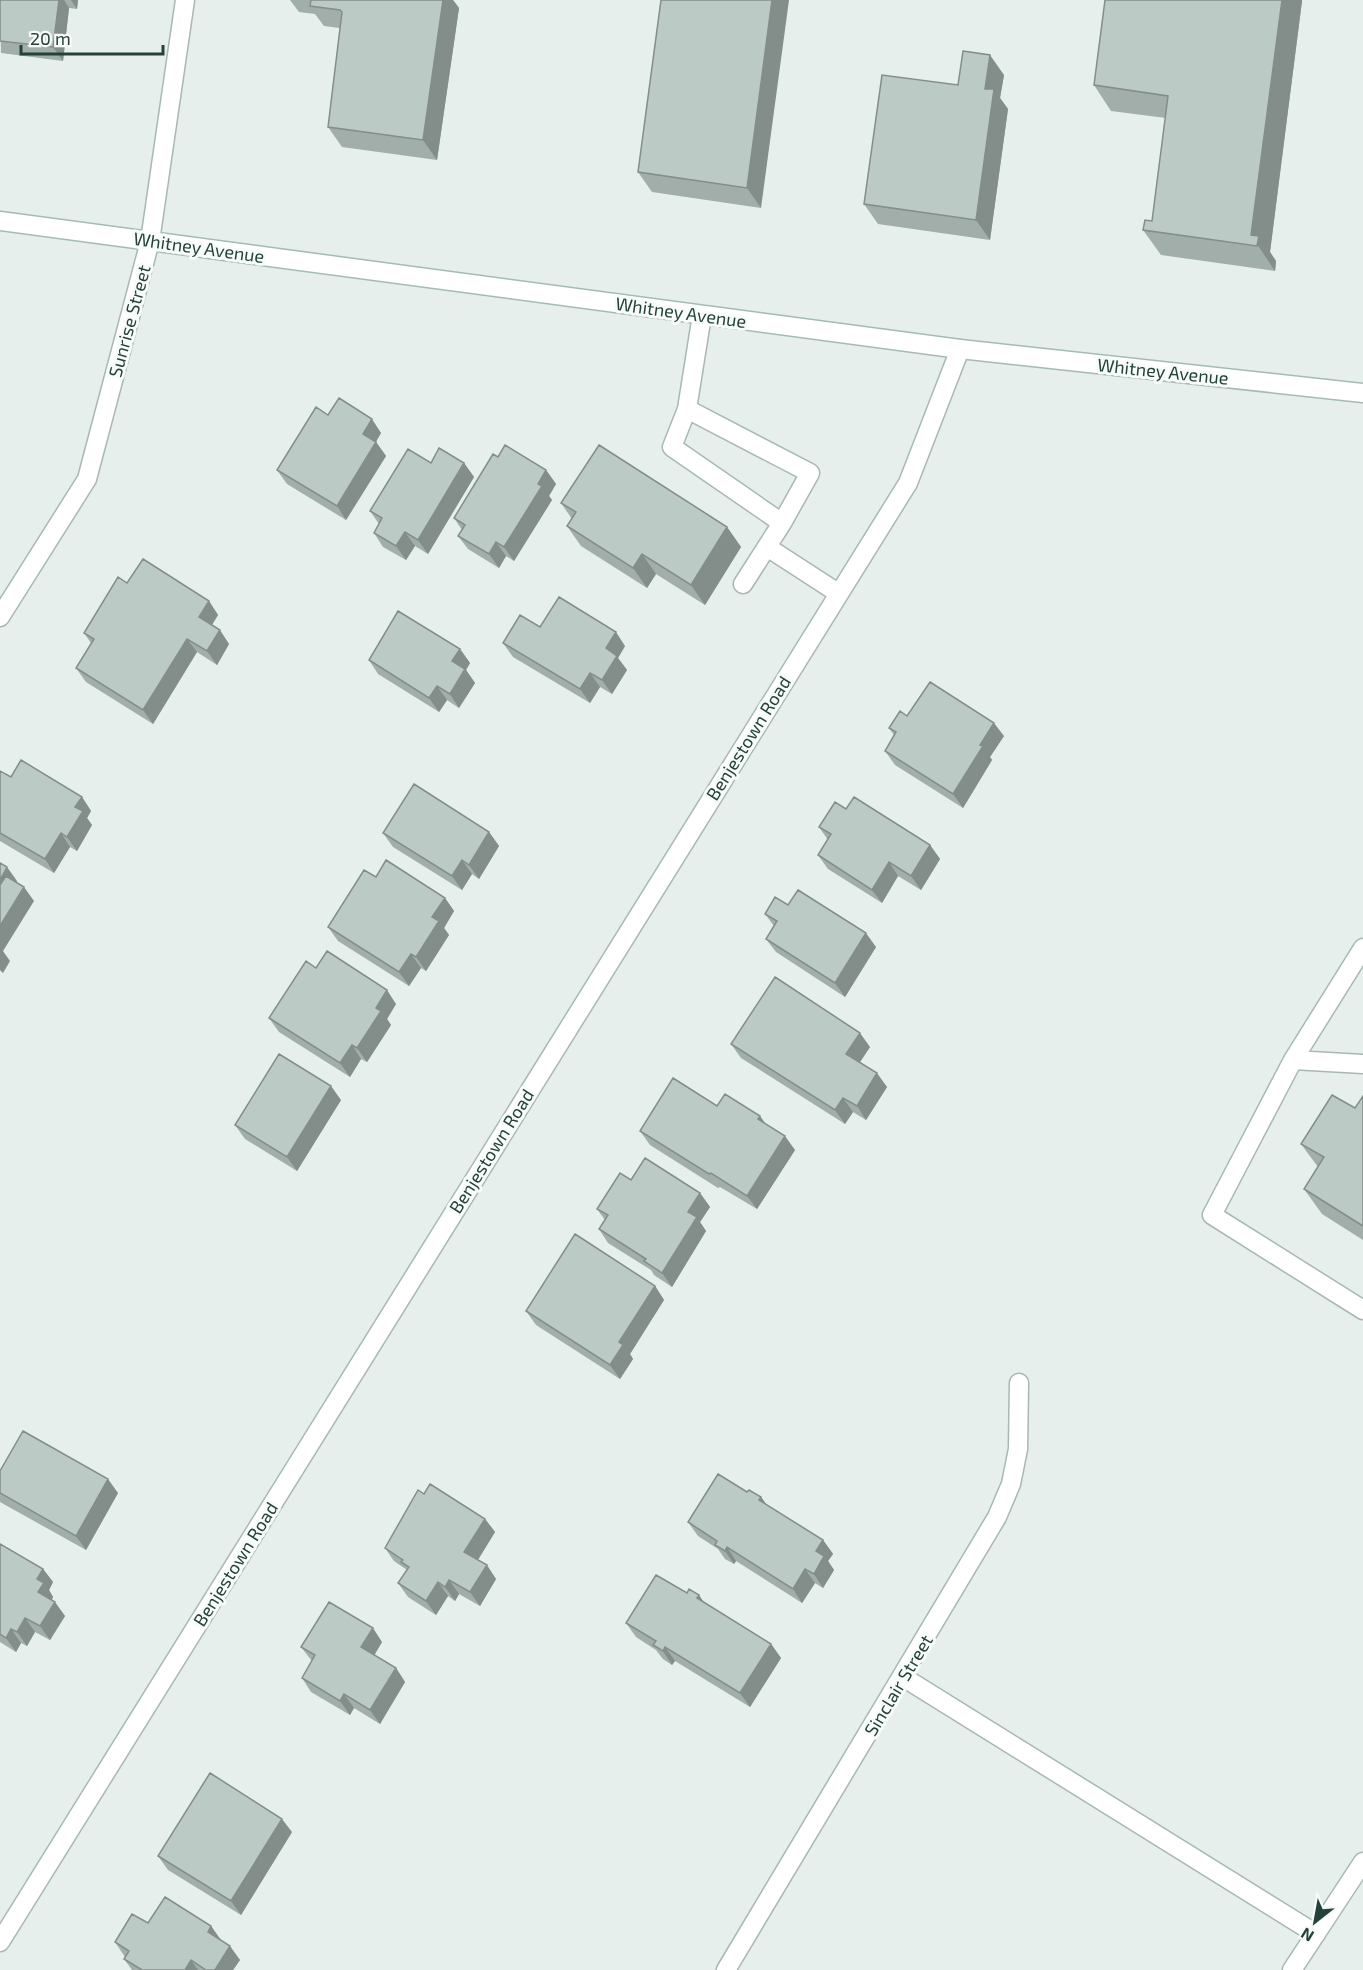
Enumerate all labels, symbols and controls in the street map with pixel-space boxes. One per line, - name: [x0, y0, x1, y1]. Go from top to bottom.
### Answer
- scale bar: [21, 18, 164, 56]
- text: 20 m: [30, 27, 71, 49]
- street label: Whitney Avenue: [132, 227, 266, 267]
- street label: Sunrise Street: [103, 262, 155, 380]
- street label: Whitney Avenue: [614, 292, 748, 332]
- street label: Whitney Avenue: [1096, 353, 1230, 389]
- street label: Benjestown Road: [701, 672, 795, 804]
- street label: Benjestown Road: [444, 1085, 538, 1217]
- street label: Benjestown Road: [188, 1498, 282, 1630]
- street label: Sinclair Street: [859, 1630, 937, 1740]
- north arrow: [1285, 1892, 1345, 1952]
- text: N: [1297, 1924, 1317, 1946]

